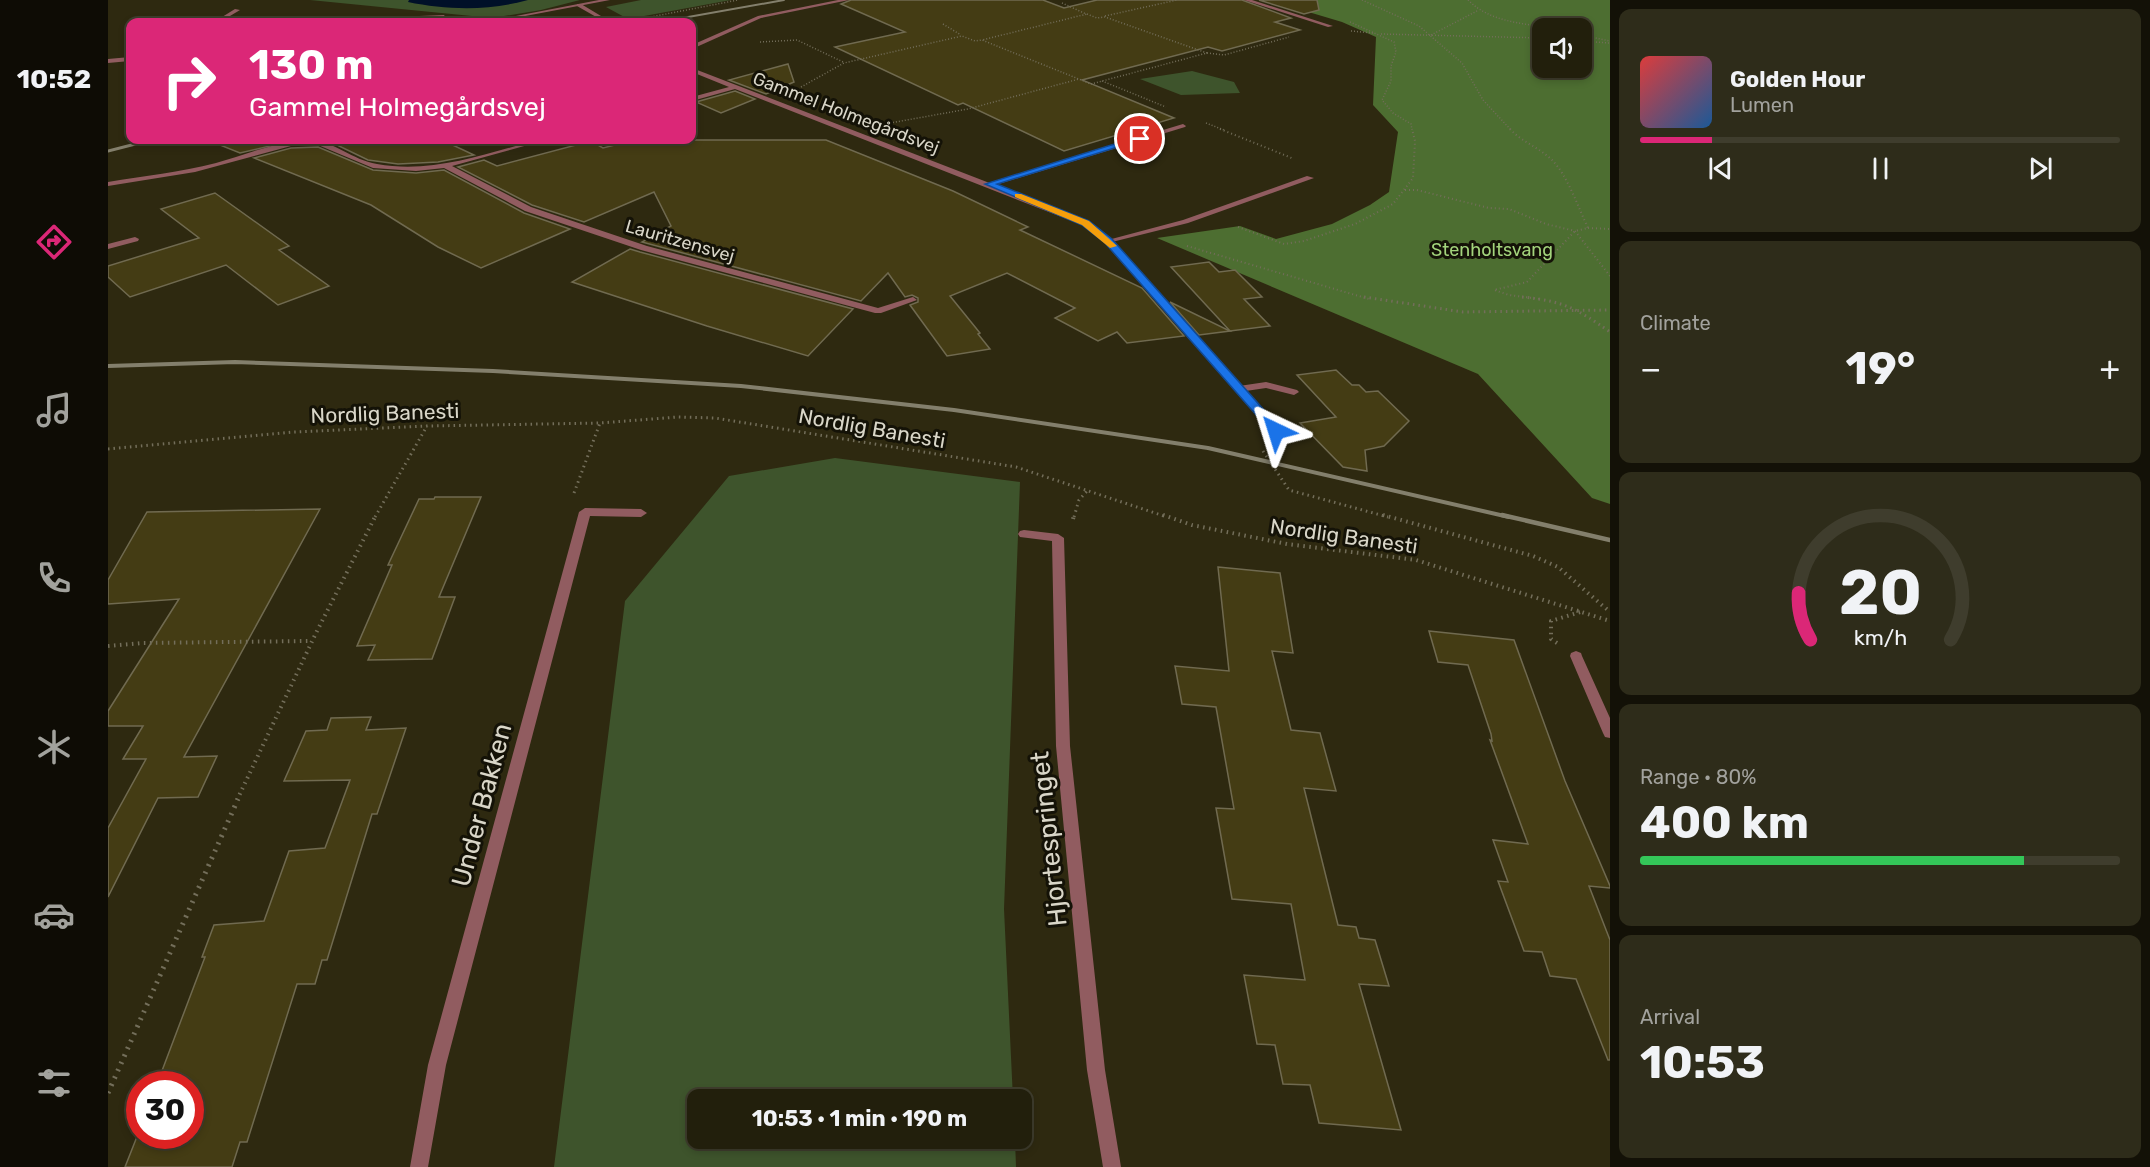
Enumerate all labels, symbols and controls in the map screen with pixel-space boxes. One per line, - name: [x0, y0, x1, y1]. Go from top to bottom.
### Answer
- map controls: [1532, 18, 1592, 78]
- button: sound: [1532, 18, 1592, 78]
- text: 130 m: [249, 40, 374, 90]
- icon: right: [150, 42, 228, 120]
- text: 10:52: [17, 63, 91, 95]
- text: Golden Hour: [1730, 66, 1865, 93]
- street label: Gammel Holmegårdsvej: [750, 67, 942, 159]
- text: Gammel Holmegårdsvej: [249, 91, 546, 123]
- text: Lumen: [1730, 93, 1794, 117]
- pin: [1114, 113, 1165, 164]
- icon: arrive: [1123, 122, 1156, 155]
- icon: previous: [1704, 152, 1737, 185]
- icon: pause: [1864, 152, 1897, 185]
- icon: next: [2024, 152, 2057, 185]
- street label: Lauritzensvej: [623, 215, 737, 267]
- icon: directions: [33, 221, 75, 263]
- park label: Stenholtsvang: [1431, 239, 1553, 261]
- text: Climate: [1640, 311, 1711, 335]
- text: 19°: [1846, 342, 1915, 395]
- text: −: [1640, 349, 1661, 388]
- text: +: [2099, 349, 2120, 388]
- icon: music: [33, 389, 75, 431]
- street label: Nordlig Banesti: [310, 398, 460, 428]
- position arrow: [1244, 399, 1308, 463]
- street label: Nordlig Banesti: [797, 403, 947, 453]
- street label: Nordlig Banesti: [1269, 513, 1419, 559]
- icon: phone: [33, 557, 75, 599]
- text: 20: [1839, 557, 1921, 631]
- text: km/h: [1853, 626, 1907, 651]
- street label: Under Bakken: [445, 720, 519, 890]
- icon: climate: [33, 726, 75, 768]
- street label: Hjortespringet: [1024, 750, 1074, 928]
- text: Range · 80%: [1640, 765, 1756, 789]
- text: 400 km: [1640, 796, 1809, 849]
- icon: car: [33, 894, 75, 936]
- text: Arrival: [1640, 1005, 1700, 1029]
- text: 10:53: [1640, 1036, 1765, 1089]
- icon: filters: [33, 1062, 75, 1104]
- speed limit sign: 30: [126, 1071, 204, 1149]
- text: 10:53 · 1 min · 190 m: [752, 1105, 967, 1132]

